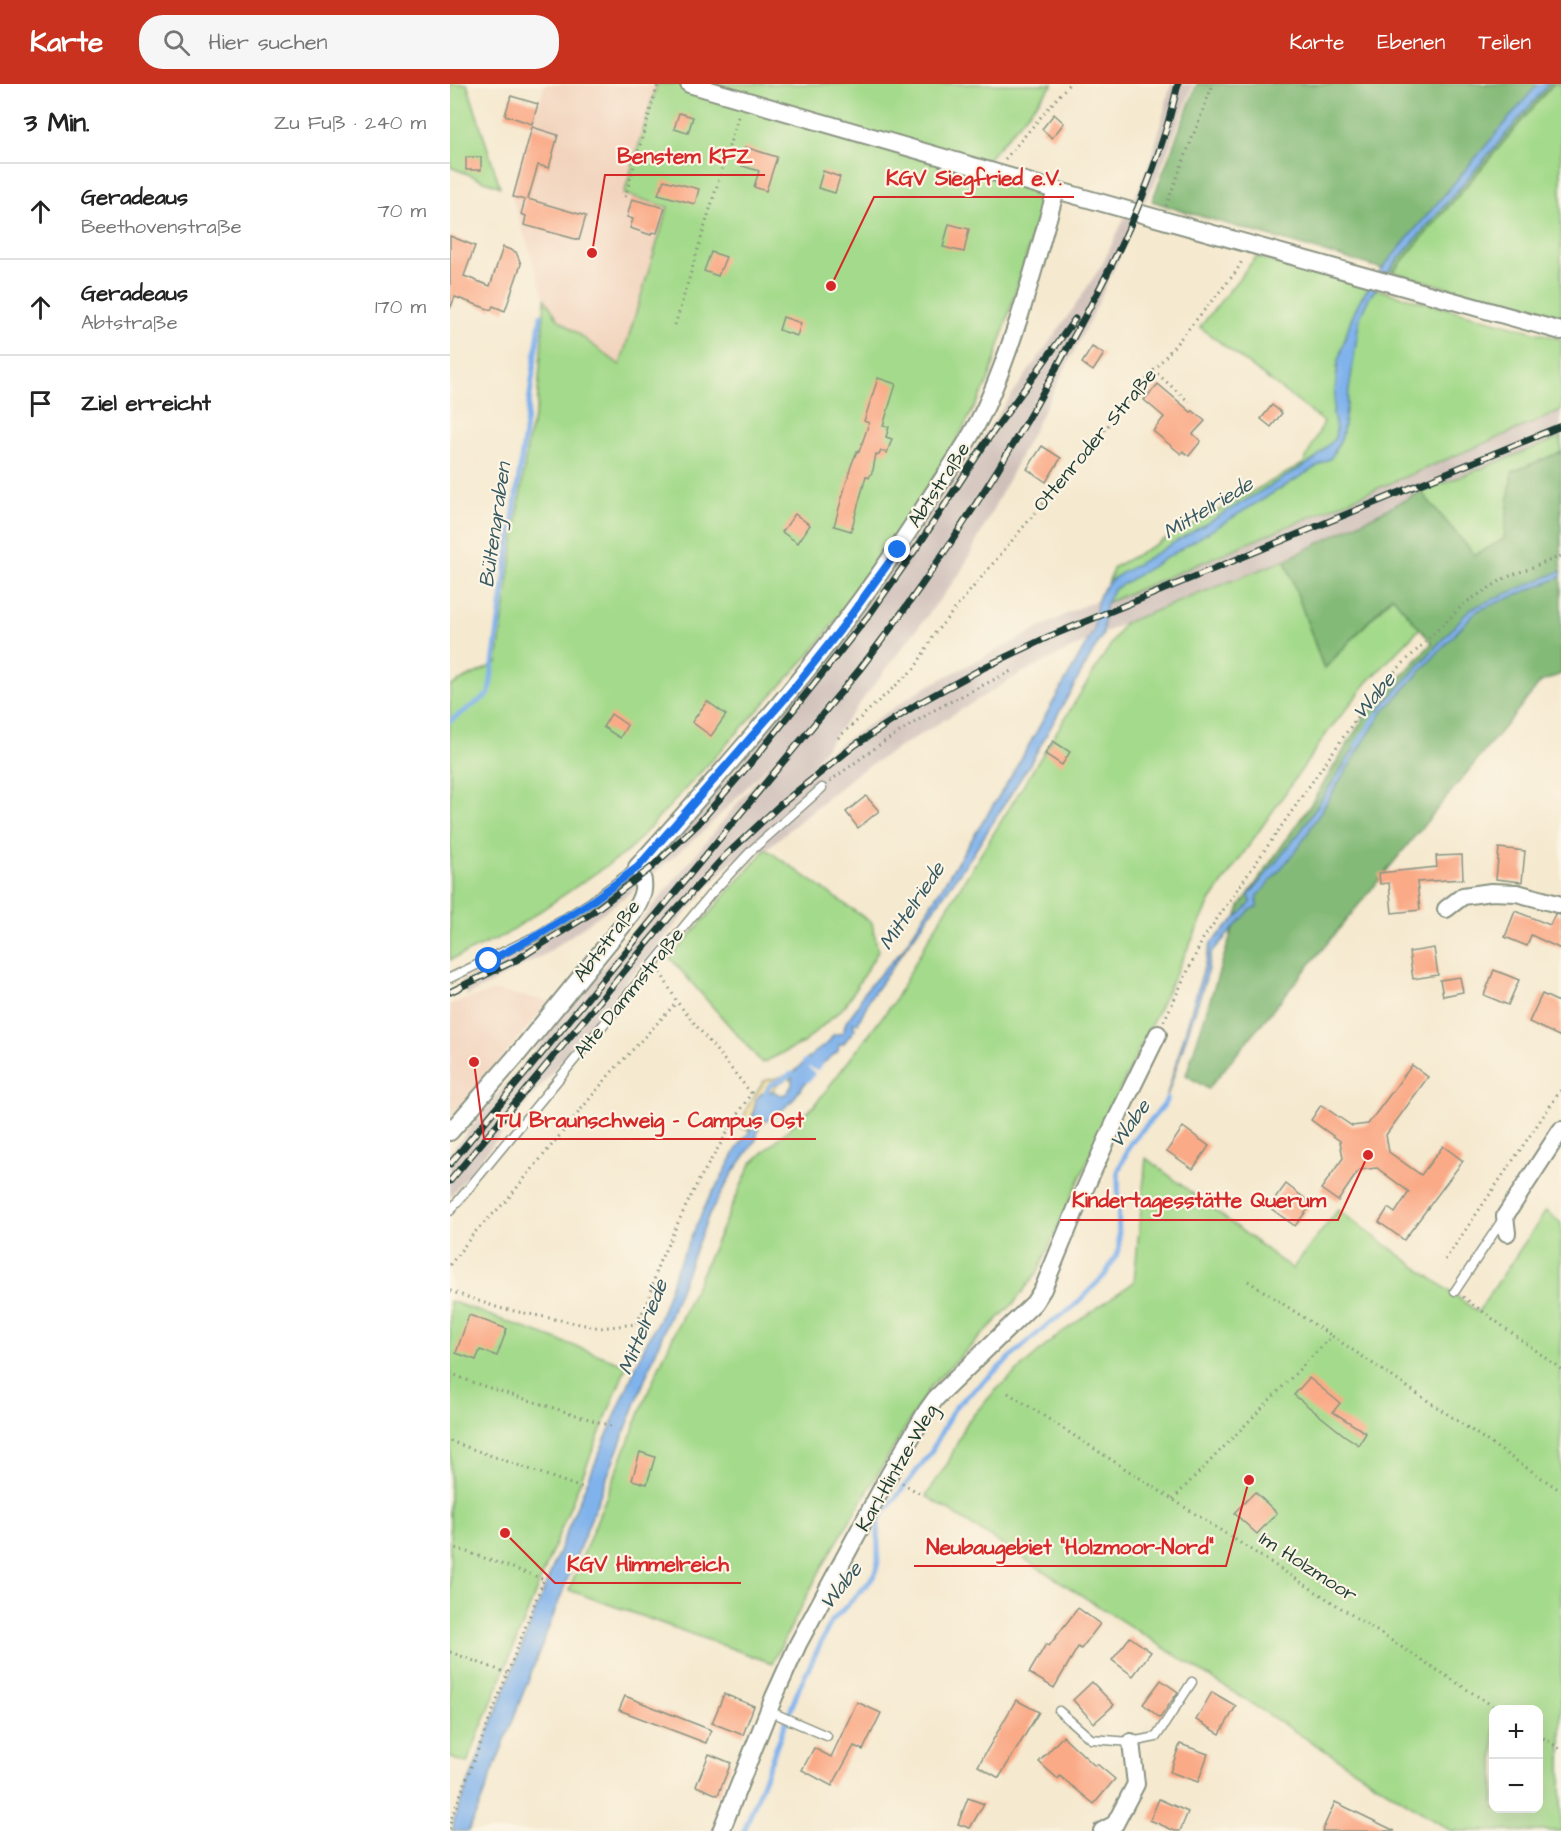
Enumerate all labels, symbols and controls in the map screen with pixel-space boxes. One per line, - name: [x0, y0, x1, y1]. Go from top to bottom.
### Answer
- search box: [139, 15, 559, 69]
- text: Karte: [30, 23, 103, 62]
- icon: search: [160, 26, 193, 59]
- text: Hier suchen: [208, 27, 328, 58]
- text: Karte: [1289, 28, 1344, 57]
- text: Ebenen: [1377, 28, 1445, 57]
- text: Teilen: [1478, 28, 1531, 57]
- text: 3 Min.: [24, 105, 90, 141]
- text: Zu Fuß · 240 m: [274, 109, 426, 137]
- callout: Benstem KFZ: [605, 136, 765, 175]
- text: Benstem KFZ: [617, 142, 753, 171]
- callout: KGV Siegfried e.V.: [874, 158, 1074, 197]
- text: KGV Siegfried e.V.: [886, 164, 1062, 195]
- text: Geradeaus: [81, 182, 188, 213]
- icon: ahead: [24, 195, 57, 228]
- text: 70 m: [378, 197, 426, 225]
- text: Beethovenstraße: [81, 213, 242, 241]
- text: Geradeaus: [81, 278, 188, 309]
- icon: ahead: [24, 291, 57, 324]
- text: 170 m: [375, 293, 426, 321]
- text: Abtstraße: [81, 309, 178, 337]
- street label: Ottenroder Straße: [1026, 362, 1164, 518]
- icon: arrive: [24, 387, 57, 420]
- text: Ziel erreicht: [81, 388, 211, 419]
- street label: Abtstraße: [901, 437, 977, 533]
- water label: Bültengraben: [472, 459, 519, 590]
- water label: Mittelriede: [1157, 469, 1260, 546]
- route end: [884, 536, 910, 562]
- water label: Wabe: [1346, 665, 1403, 726]
- water label: Mittelriede: [872, 855, 953, 956]
- street label: Abtstraße: [567, 894, 647, 988]
- street label: Alte Dammstraße: [567, 921, 691, 1065]
- route start: [475, 947, 501, 973]
- water label: Wabe: [1103, 1092, 1158, 1154]
- callout: TU Braunschweig - Campus Ost: [484, 1100, 816, 1139]
- text: TU Braunschweig - Campus Ost: [495, 1106, 804, 1137]
- callout: Kindertagesstätte Querum: [1060, 1181, 1338, 1220]
- text: Kindertagesstätte Querum: [1072, 1186, 1327, 1217]
- water label: Mittelriede: [611, 1273, 676, 1379]
- street label: Karl-Hintze-Weg: [849, 1399, 946, 1537]
- street label: Im Holzmoor: [1253, 1525, 1363, 1609]
- callout: Neubaugebiet "Holzmoor-Nord": [914, 1527, 1226, 1566]
- text: Neubaugebiet "Holzmoor-Nord": [926, 1533, 1214, 1564]
- callout: KGV Himmelreich: [555, 1544, 741, 1583]
- text: KGV Himmelreich: [567, 1550, 730, 1579]
- water label: Wabe: [813, 1555, 870, 1616]
- map controls: [1489, 1705, 1543, 1813]
- button: +: [1489, 1705, 1543, 1759]
- button: −: [1489, 1759, 1543, 1813]

